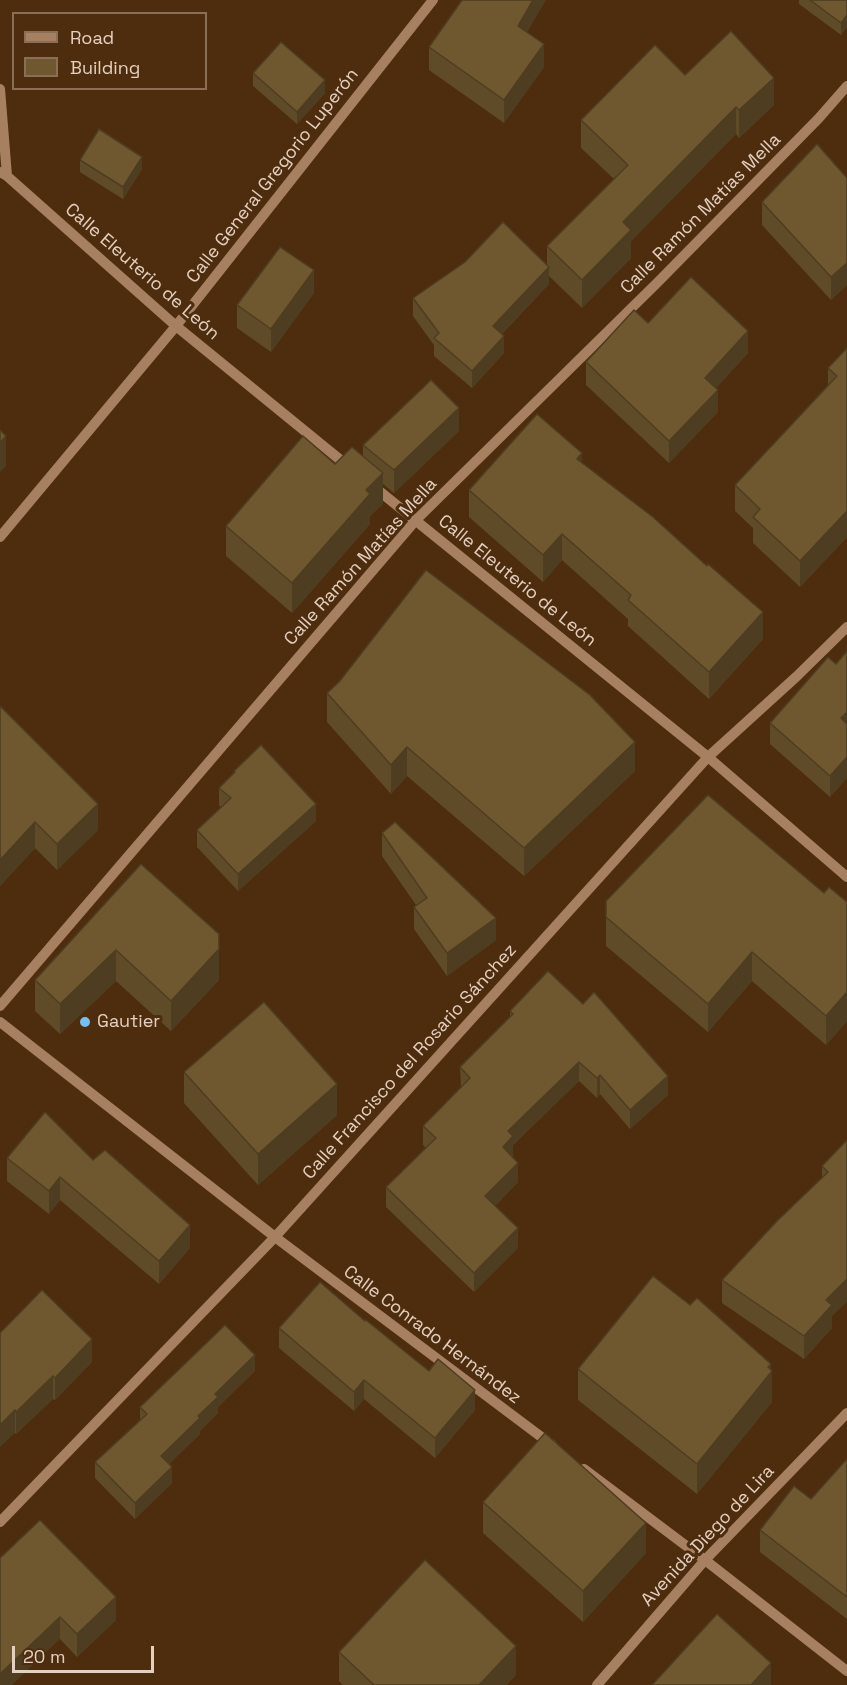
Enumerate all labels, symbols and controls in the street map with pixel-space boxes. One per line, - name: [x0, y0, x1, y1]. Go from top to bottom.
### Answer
- legend: [12, 12, 207, 90]
- text: Road: [70, 26, 114, 49]
- text: Building: [70, 56, 140, 79]
- street label: Calle General Gregorio Luperón: [182, 64, 364, 288]
- street label: Calle Ramón Matías Mella: [616, 129, 786, 299]
- street label: Calle Eleuterio de León: [60, 199, 224, 345]
- street label: Calle Ramón Matías Mella: [280, 474, 442, 650]
- street label: Calle Eleuterio de León: [434, 511, 600, 651]
- street label: Calle Francisco del Rosario Sánchez: [299, 940, 521, 1184]
- place label: Gautier: [97, 1011, 160, 1033]
- marker: Gautier: [78, 1015, 92, 1029]
- street label: Calle Conrado Hernández: [339, 1261, 525, 1409]
- street label: Avenida Diego de Lira: [637, 1461, 779, 1611]
- scale bar: [15, 1634, 158, 1672]
- text: 20 m: [23, 1645, 66, 1668]

